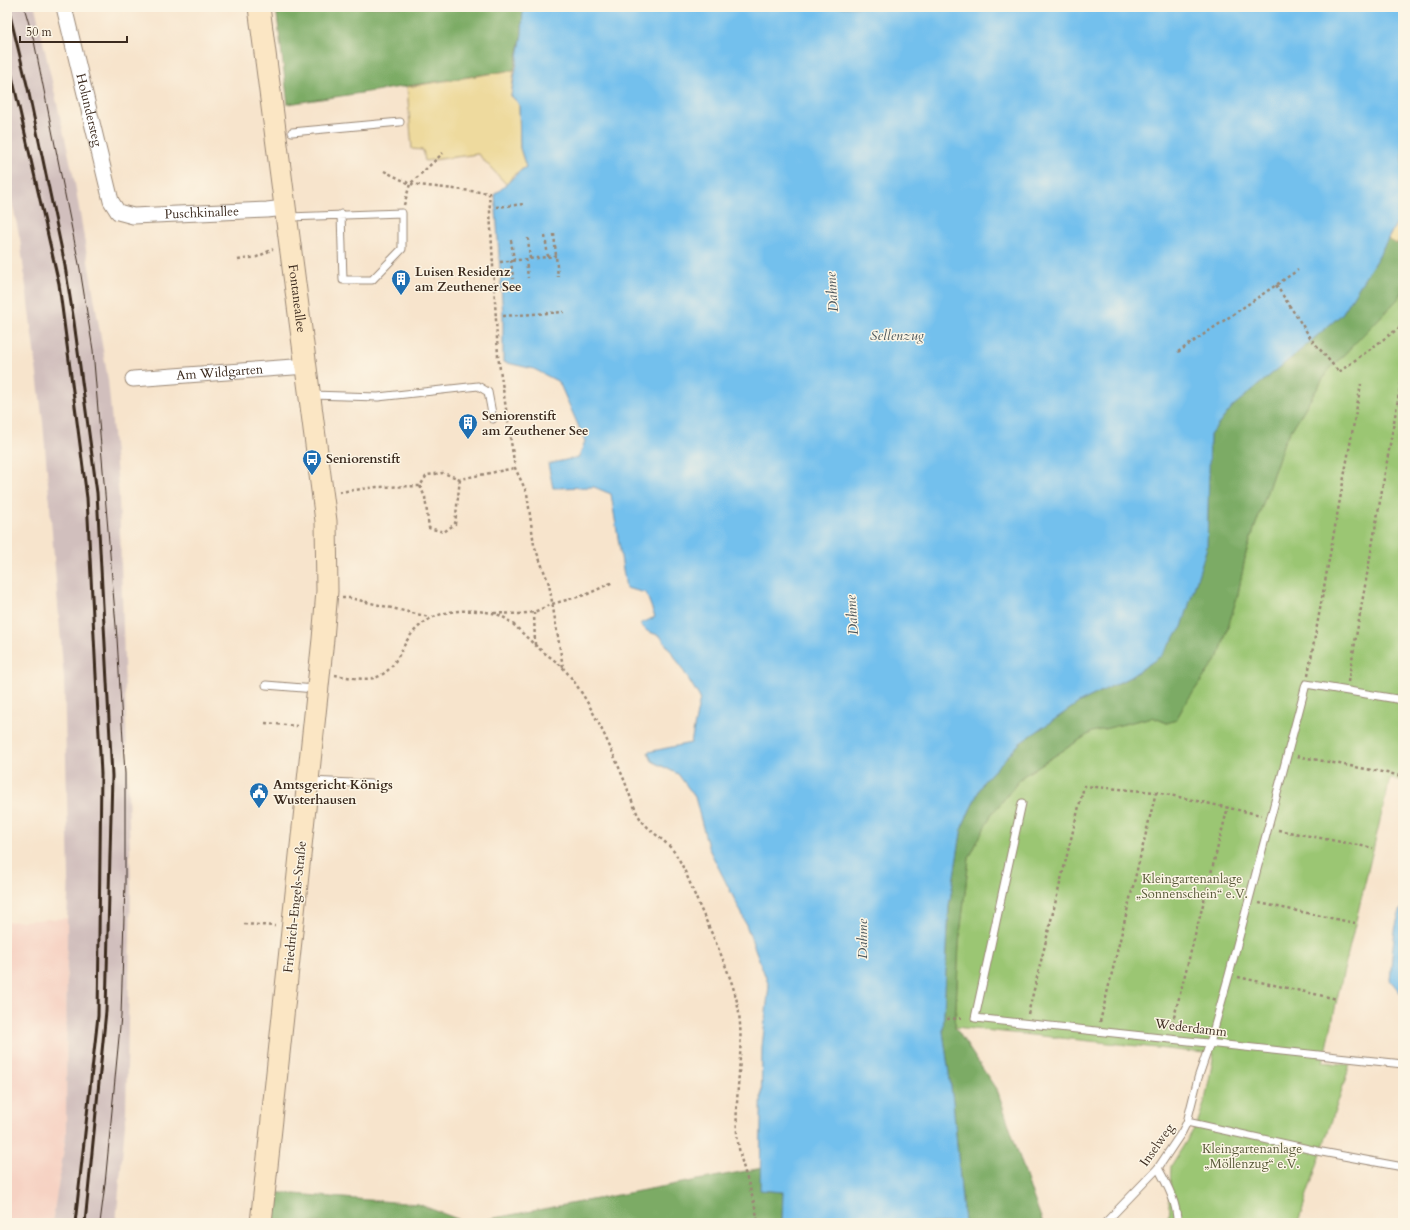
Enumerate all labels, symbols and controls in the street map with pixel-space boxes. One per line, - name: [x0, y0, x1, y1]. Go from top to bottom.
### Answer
- scale bar: [20, 18, 127, 44]
- text: 50 m: [26, 24, 53, 40]
- street label: Holundersteg: [71, 71, 107, 149]
- street label: Puschkinallee: [164, 202, 239, 224]
- street label: Fontaneallee: [284, 263, 310, 334]
- place label: Luisen Residenz am Zeuthener See: [415, 263, 521, 296]
- building icon: Luisen Residenz am Zeuthener See: [390, 268, 412, 296]
- water label: Dahme: [821, 271, 843, 313]
- water label: Sellenzug: [870, 326, 925, 345]
- street label: Am Wildgarten: [176, 360, 264, 385]
- place label: Seniorenstift am Zeuthener See: [482, 407, 588, 440]
- building icon: Seniorenstift am Zeuthener See: [457, 412, 479, 440]
- bus stop icon: Seniorenstift: [301, 448, 323, 476]
- place label: Seniorenstift: [326, 450, 401, 468]
- water label: Dahme: [841, 594, 863, 636]
- place label: Amtsgericht Königs Wusterhausen: [272, 776, 393, 809]
- public building icon: Amtsgericht Königs Wusterhausen: [248, 781, 270, 809]
- street label: Friedrich-Engels-Straße: [279, 840, 311, 974]
- park label: Kleingartenanlage „Sonnenschein“ e.V.: [1136, 870, 1248, 903]
- water label: Dahme: [853, 918, 872, 959]
- street label: Wederdamm: [1153, 1015, 1228, 1041]
- street label: Inselweg: [1136, 1119, 1179, 1170]
- park label: Kleingartenanlage „Möllenzug“ e.V.: [1202, 1140, 1302, 1173]

